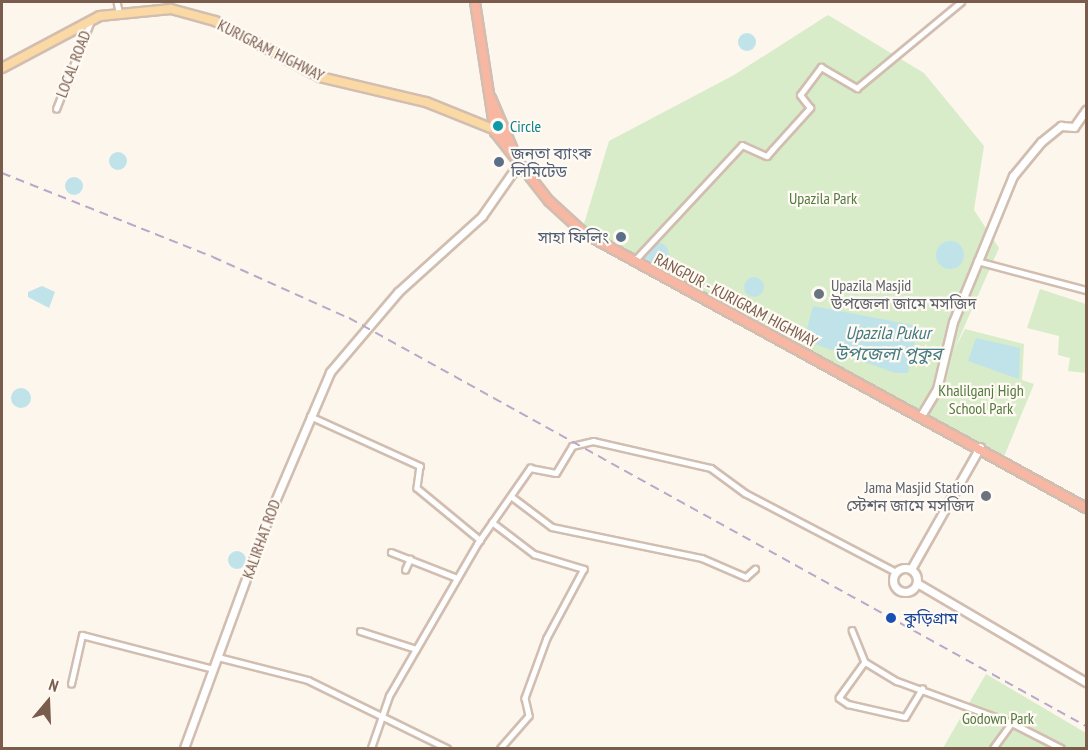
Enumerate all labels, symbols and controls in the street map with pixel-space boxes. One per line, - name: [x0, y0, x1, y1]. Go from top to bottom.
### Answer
- street label: KURIGRAM HIGHWAY: [215, 15, 327, 85]
- street label: LOCAL ROAD: [51, 28, 95, 100]
- place label: Circle: [510, 116, 541, 136]
- marker: Circle: [491, 119, 505, 133]
- place label: জনতা ব্যাংক লিমিটেড: [511, 143, 591, 181]
- marker: জনতা ব্যাংক লিমিটেড: [492, 155, 506, 169]
- park label: Upazila Park: [789, 188, 857, 208]
- place label: সাহা ফিলিং: [538, 227, 609, 247]
- marker: সাহা ফিলিং: [614, 230, 628, 244]
- street label: RANGPUR - KURIGRAM HIGHWAY: [651, 249, 821, 351]
- place label: Upazila Masjid উপজেলা জামে মসজিদ: [831, 275, 976, 313]
- marker: Upazila Masjid উপজেলা জামে মসজিদ: [812, 287, 826, 301]
- water label: Upazila Pukur উপজেলা পুকুর: [834, 323, 942, 366]
- park label: Khalilganj High School Park: [938, 380, 1024, 418]
- place label: Jama Masjid Station স্টেশন জামে মসজিদ: [846, 477, 974, 515]
- marker: Jama Masjid Station স্টেশন জামে মসজিদ: [979, 489, 993, 503]
- street label: KALIRHAT ROD: [238, 497, 284, 581]
- place label: কুড়িগ্রাম: [904, 608, 958, 628]
- marker: কুড়িগ্রাম: [882, 609, 900, 627]
- north arrow: [18, 672, 78, 732]
- text: N: [47, 674, 61, 696]
- park label: Godown Park: [962, 708, 1034, 728]

